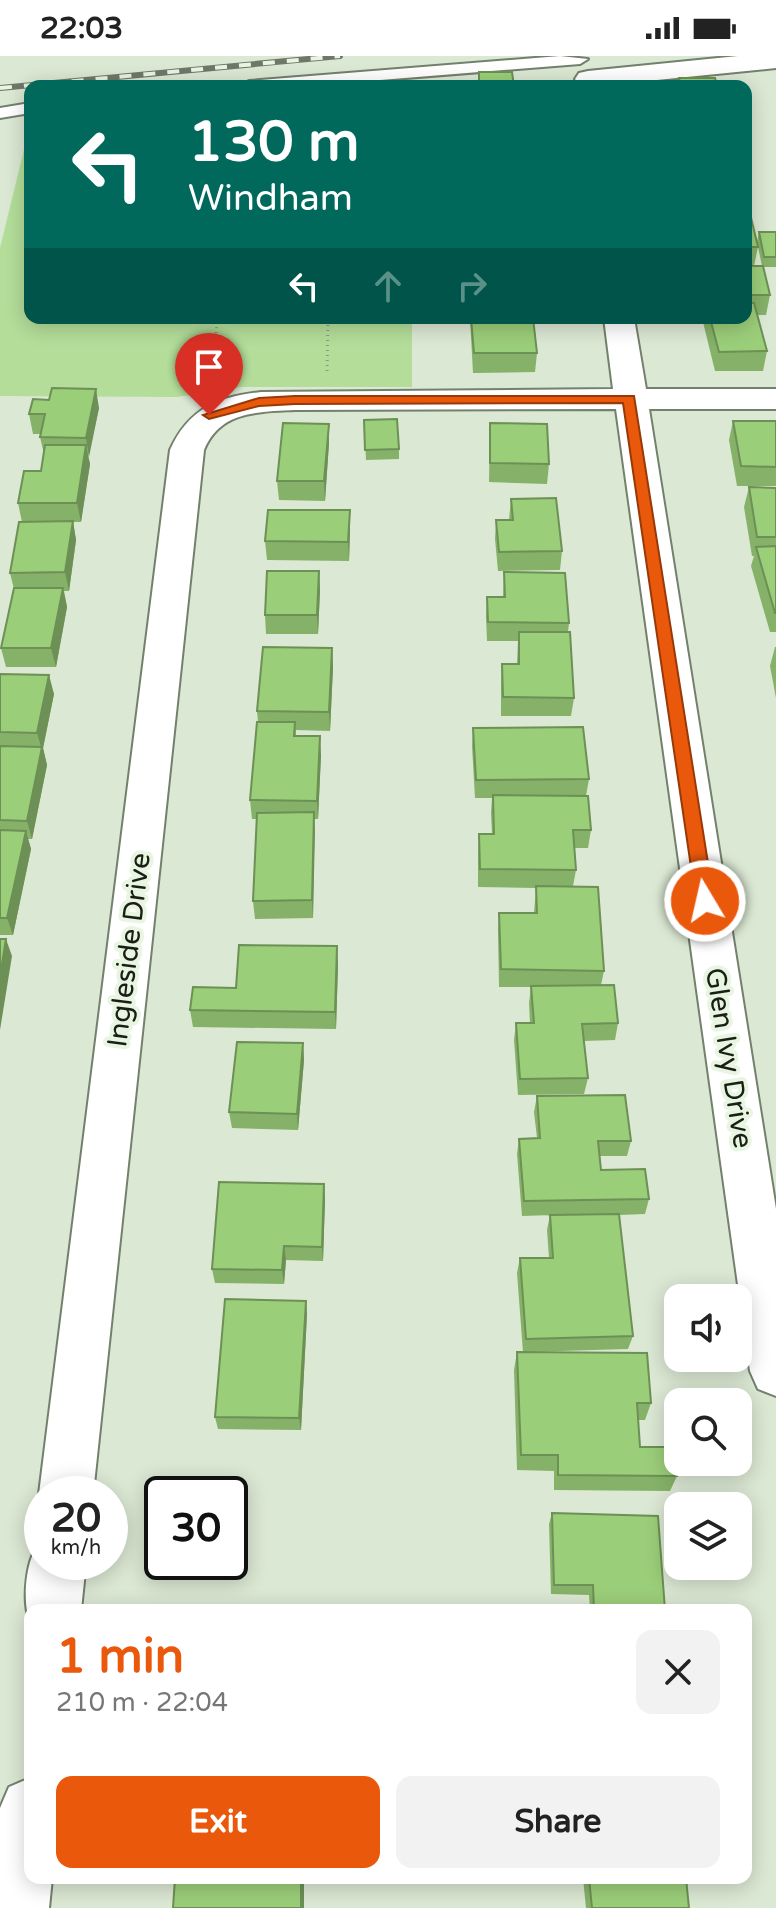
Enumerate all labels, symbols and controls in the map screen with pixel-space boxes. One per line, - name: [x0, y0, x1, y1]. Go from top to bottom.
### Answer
- text: 22:03: [40, 10, 123, 47]
- text: 130 m: [188, 109, 359, 176]
- icon: left: [56, 112, 160, 216]
- text: Windham: [188, 177, 353, 220]
- icon: left: [282, 264, 326, 308]
- icon: ahead: [366, 264, 410, 308]
- icon: right: [450, 264, 494, 308]
- pin: [175, 333, 243, 415]
- icon: arrive: [187, 345, 231, 389]
- street label: Ingleside Drive: [100, 851, 158, 1049]
- position arrow: [663, 859, 747, 943]
- street label: Glen Ivy Drive: [698, 965, 760, 1151]
- map controls: [664, 1284, 752, 1580]
- button: sound: [664, 1284, 752, 1372]
- button: search: [664, 1388, 752, 1476]
- speed limit sign: 30: [144, 1476, 248, 1580]
- button: layers: [664, 1492, 752, 1580]
- text: 20: [51, 1494, 101, 1542]
- text: km/h: [51, 1536, 101, 1560]
- text: 1 min: [56, 1628, 184, 1686]
- button: close: [636, 1630, 720, 1714]
- text: 210 m · 22:04: [56, 1687, 228, 1718]
- button: Exit: [56, 1776, 380, 1868]
- button: Share: [396, 1776, 720, 1868]

